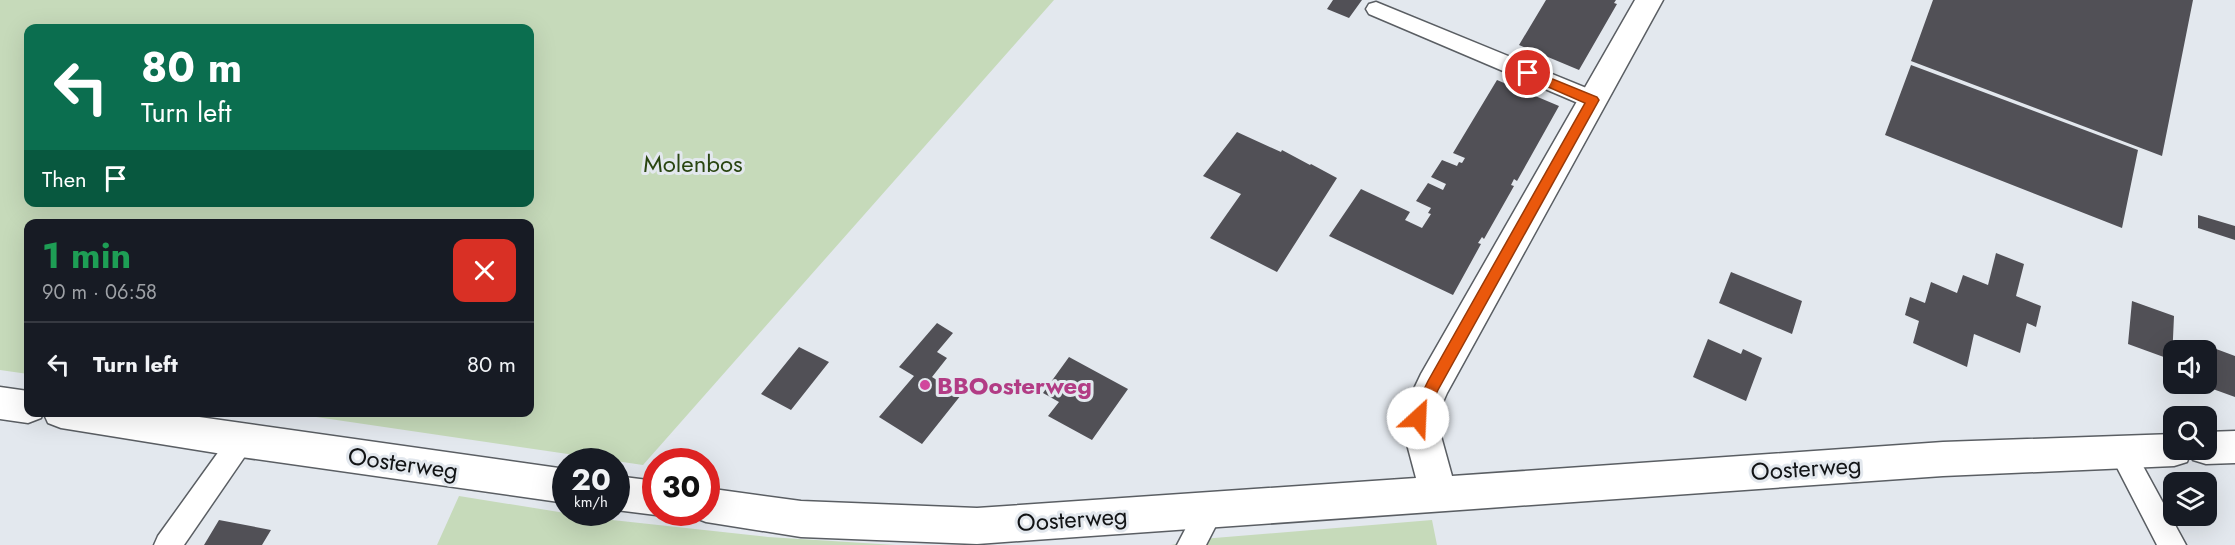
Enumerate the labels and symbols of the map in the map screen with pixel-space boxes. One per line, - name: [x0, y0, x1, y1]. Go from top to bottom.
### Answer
- pin: [1502, 47, 1553, 98]
- park label: Molenbos: [643, 146, 743, 181]
- place label: BBOosterweg: [937, 368, 1092, 403]
- marker: BBOosterweg: [918, 378, 932, 392]
- position arrow: [1386, 386, 1450, 450]
- street label: Oosterweg: [346, 438, 460, 488]
- street label: Oosterweg: [1750, 447, 1862, 489]
- speed limit sign: 30: [642, 448, 720, 526]
- street label: Oosterweg: [1016, 498, 1128, 540]

